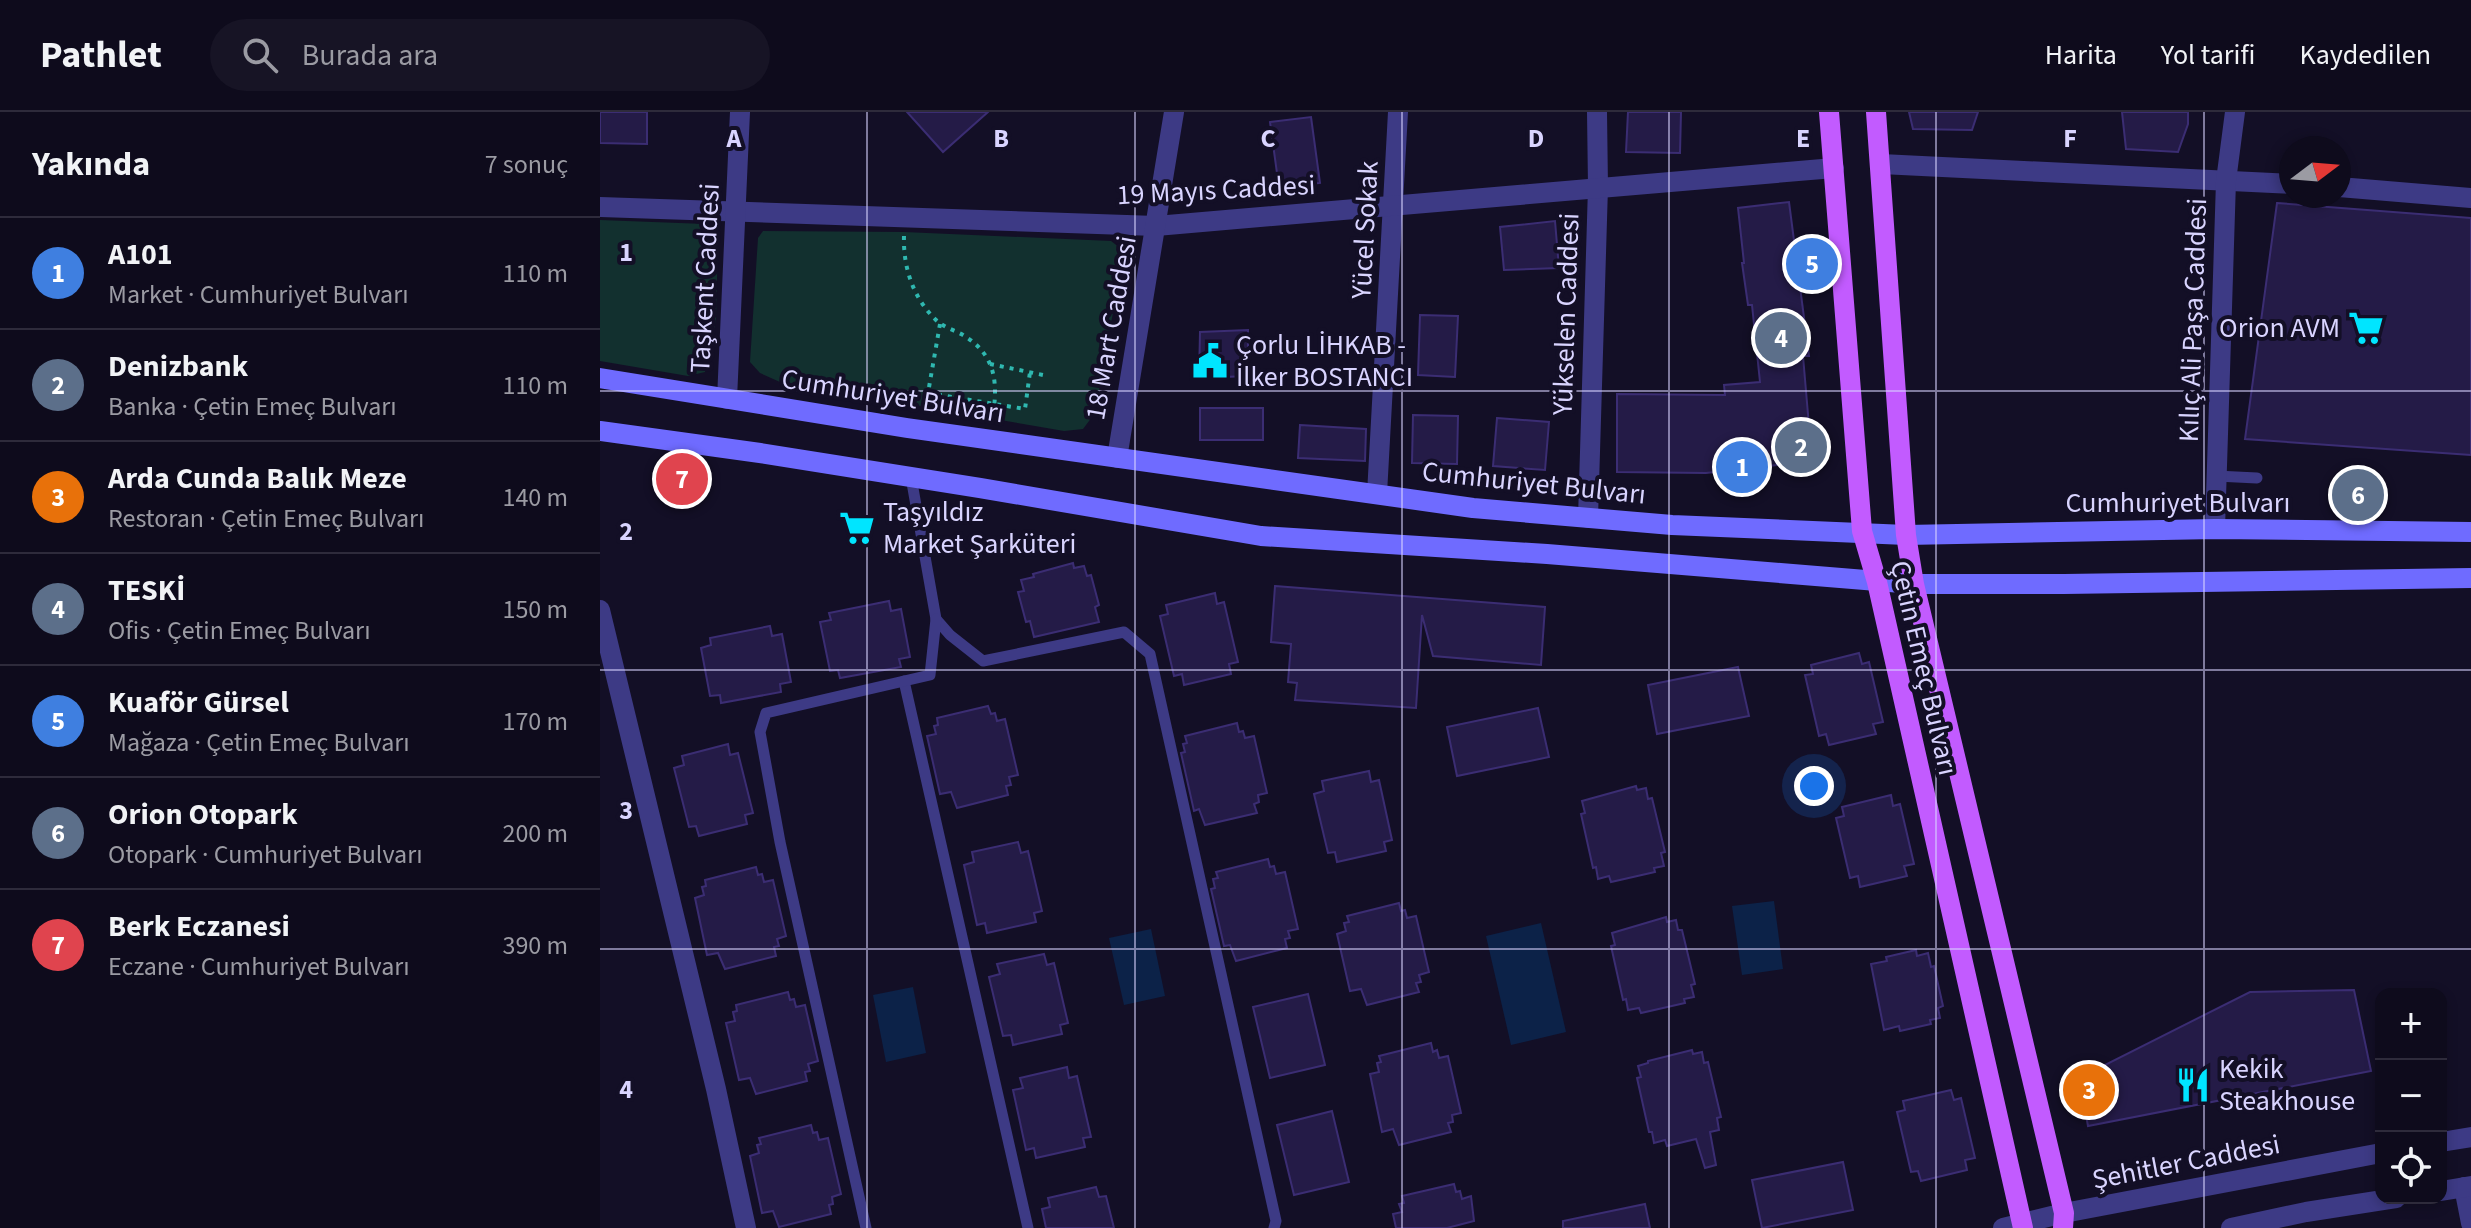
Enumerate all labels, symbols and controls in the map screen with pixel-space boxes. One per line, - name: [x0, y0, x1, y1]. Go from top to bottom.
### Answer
- search box: [210, 19, 770, 91]
- text: Pathlet: [40, 28, 162, 82]
- icon: search: [238, 33, 282, 77]
- text: Burada ara: [302, 34, 438, 77]
- text: Harita: [2045, 35, 2117, 75]
- text: Yol tarifi: [2161, 35, 2256, 75]
- text: Kaydedilen: [2300, 35, 2431, 75]
- text: A: [726, 120, 743, 157]
- text: B: [993, 120, 1009, 157]
- text: C: [1260, 120, 1276, 157]
- text: D: [1528, 120, 1544, 157]
- text: E: [1796, 120, 1810, 157]
- text: F: [2063, 120, 2077, 157]
- north arrow: [2279, 136, 2351, 208]
- text: Yakında: [32, 140, 150, 189]
- text: 7 sonuç: [485, 146, 568, 183]
- street label: Yücel Sokak: [1341, 160, 1389, 301]
- street label: 19 Mayıs Caddesi: [1116, 165, 1316, 215]
- street label: Taşkent Caddesi: [680, 182, 730, 374]
- street label: Kılıç Ali Paşa Caddesi: [2169, 197, 2217, 443]
- street label: Yükselen Caddesi: [1542, 212, 1590, 417]
- text: A101: [108, 233, 173, 276]
- street label: 18 Mart Caddesi: [1075, 233, 1147, 423]
- text: 1: [619, 234, 633, 271]
- pin: 5: [1786, 234, 1838, 294]
- text: 1: [51, 255, 65, 292]
- text: 110 m: [502, 255, 568, 292]
- text: Market · Cumhuriyet Bulvarı: [108, 276, 409, 313]
- pin: 4: [1755, 308, 1807, 368]
- place label: Orion AVM: [2219, 308, 2340, 348]
- supermarket icon: Orion AVM: [2347, 309, 2385, 347]
- place label: Çorlu LİHKAB - İlker BOSTANCI: [1236, 325, 1413, 397]
- public building icon: Çorlu LİHKAB - İlker BOSTANCI: [1191, 342, 1229, 380]
- text: Denizbank: [108, 345, 248, 388]
- street label: Cumhuriyet Bulvarı: [779, 359, 1007, 433]
- text: 2: [51, 367, 65, 404]
- text: 110 m: [502, 367, 568, 404]
- text: Banka · Çetin Emeç Bulvarı: [108, 388, 397, 425]
- pin: 2: [1775, 417, 1827, 477]
- pin: 1: [1716, 437, 1768, 497]
- pin: 7: [656, 449, 708, 509]
- street label: Cumhuriyet Bulvarı: [1420, 451, 1648, 515]
- text: Arda Cunda Balık Meze: [108, 457, 407, 500]
- pin: 6: [2332, 465, 2384, 525]
- text: 3: [51, 479, 65, 516]
- text: 140 m: [502, 479, 568, 516]
- street label: Cumhuriyet Bulvarı: [2066, 483, 2290, 523]
- place label: Taşyıldız Market Şarküteri: [883, 492, 1076, 564]
- text: Restoran · Çetin Emeç Bulvarı: [108, 500, 424, 537]
- supermarket icon: Taşyıldız Market Şarküteri: [838, 509, 876, 547]
- text: 2: [619, 513, 633, 550]
- street label: Çetin Emeç Bulvarı: [1880, 557, 1968, 779]
- text: TESKİ: [108, 569, 185, 612]
- text: 4: [51, 591, 65, 628]
- text: 150 m: [502, 591, 568, 628]
- text: Ofis · Çetin Emeç Bulvarı: [108, 612, 371, 649]
- text: Kuaför Gürsel: [108, 681, 289, 724]
- text: 5: [51, 703, 65, 740]
- text: 170 m: [502, 703, 568, 740]
- text: Mağaza · Çetin Emeç Bulvarı: [108, 724, 410, 761]
- your location: [1794, 766, 1834, 806]
- text: 3: [619, 792, 633, 829]
- text: Orion Otopark: [108, 793, 298, 836]
- text: 6: [51, 815, 65, 852]
- text: 200 m: [502, 815, 568, 852]
- text: Otopark · Cumhuriyet Bulvarı: [108, 836, 423, 873]
- text: Berk Eczanesi: [108, 905, 290, 948]
- text: 7: [51, 927, 65, 964]
- text: 390 m: [502, 927, 568, 964]
- text: Eczane · Cumhuriyet Bulvarı: [108, 948, 410, 985]
- map controls: [2375, 988, 2447, 1204]
- button: +: [2375, 988, 2447, 1060]
- place label: Kekik Steakhouse: [2219, 1049, 2355, 1121]
- pin: 3: [2063, 1060, 2115, 1120]
- button: −: [2375, 1060, 2447, 1132]
- restaurant icon: Kekik Steakhouse: [2174, 1066, 2212, 1104]
- text: 4: [619, 1071, 633, 1108]
- street label: Şehitler Caddesi: [2089, 1124, 2283, 1200]
- button: locate: [2375, 1132, 2447, 1204]

